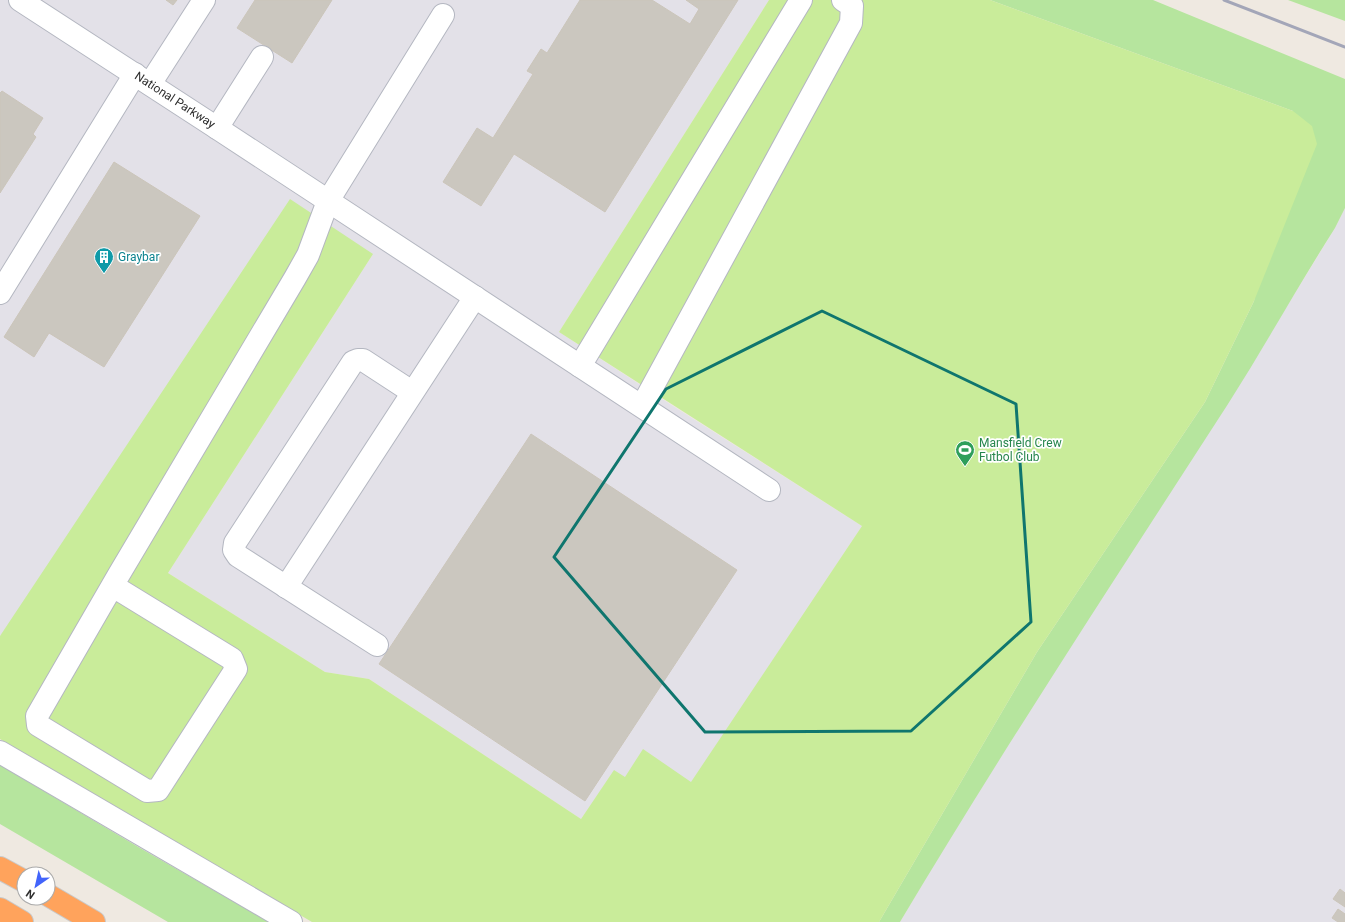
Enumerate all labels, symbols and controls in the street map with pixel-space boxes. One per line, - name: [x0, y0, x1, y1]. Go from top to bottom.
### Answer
- street label: National Parkway: [132, 69, 218, 131]
- building icon: Graybar: [93, 246, 115, 274]
- place label: Graybar: [118, 250, 159, 264]
- place label: Mansfield Crew Futbol Club: [979, 436, 1062, 464]
- sports icon: Mansfield Crew Futbol Club: [954, 439, 976, 467]
- north arrow: [16, 866, 56, 906]
- text: N: [24, 886, 38, 901]

